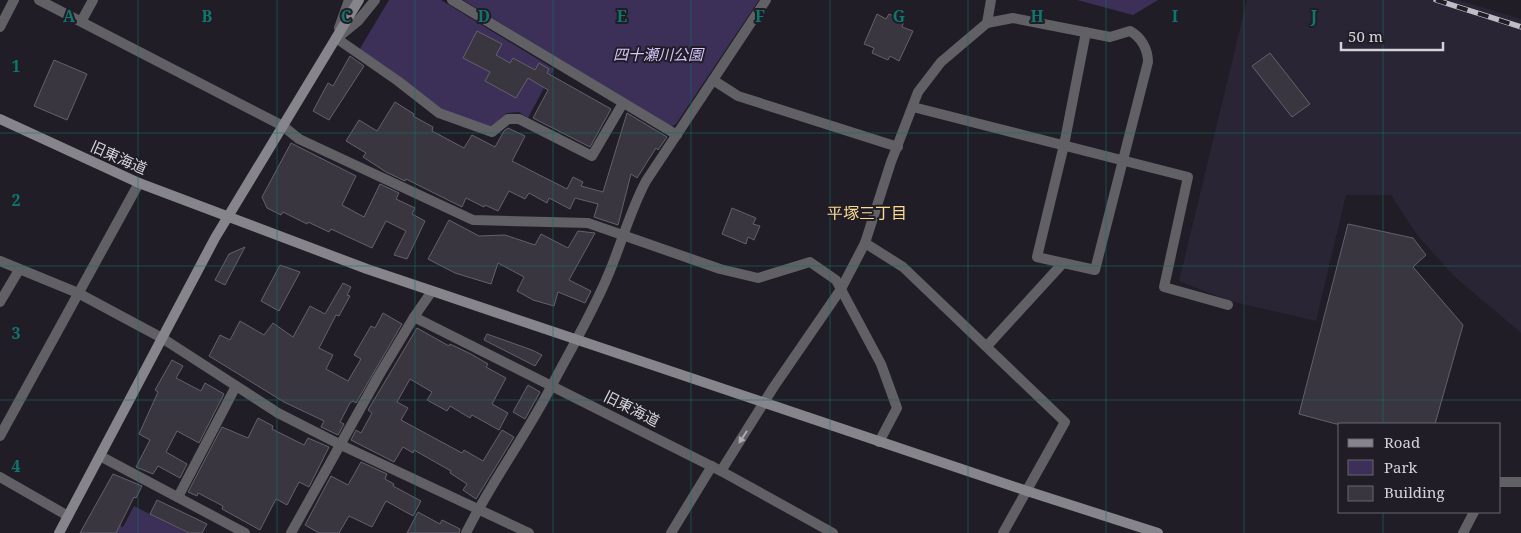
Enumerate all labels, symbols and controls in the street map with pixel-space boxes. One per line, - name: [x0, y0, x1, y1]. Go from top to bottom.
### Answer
- text: A: [63, 5, 76, 27]
- text: B: [202, 5, 213, 27]
- text: C: [341, 5, 352, 27]
- text: D: [478, 5, 490, 27]
- text: E: [617, 5, 627, 27]
- text: F: [755, 5, 765, 27]
- text: G: [893, 5, 905, 27]
- text: H: [1030, 5, 1044, 27]
- text: I: [1172, 5, 1178, 27]
- text: J: [1310, 5, 1318, 27]
- scale bar: [1341, 20, 1444, 52]
- text: 50 m: [1348, 26, 1383, 46]
- park label: 四十瀬川公園: [613, 44, 705, 64]
- text: 1: [11, 55, 21, 77]
- street label: 旧東海道: [88, 136, 150, 178]
- text: 2: [11, 189, 21, 211]
- district label: 平塚三丁目: [827, 202, 907, 224]
- text: 3: [11, 322, 21, 344]
- street label: 旧東海道: [601, 385, 663, 431]
- legend: [1338, 423, 1501, 513]
- one-way arrow: [738, 431, 748, 444]
- text: Road: [1384, 432, 1420, 452]
- text: 4: [11, 455, 21, 477]
- text: Park: [1384, 457, 1418, 477]
- text: Building: [1384, 482, 1445, 502]

